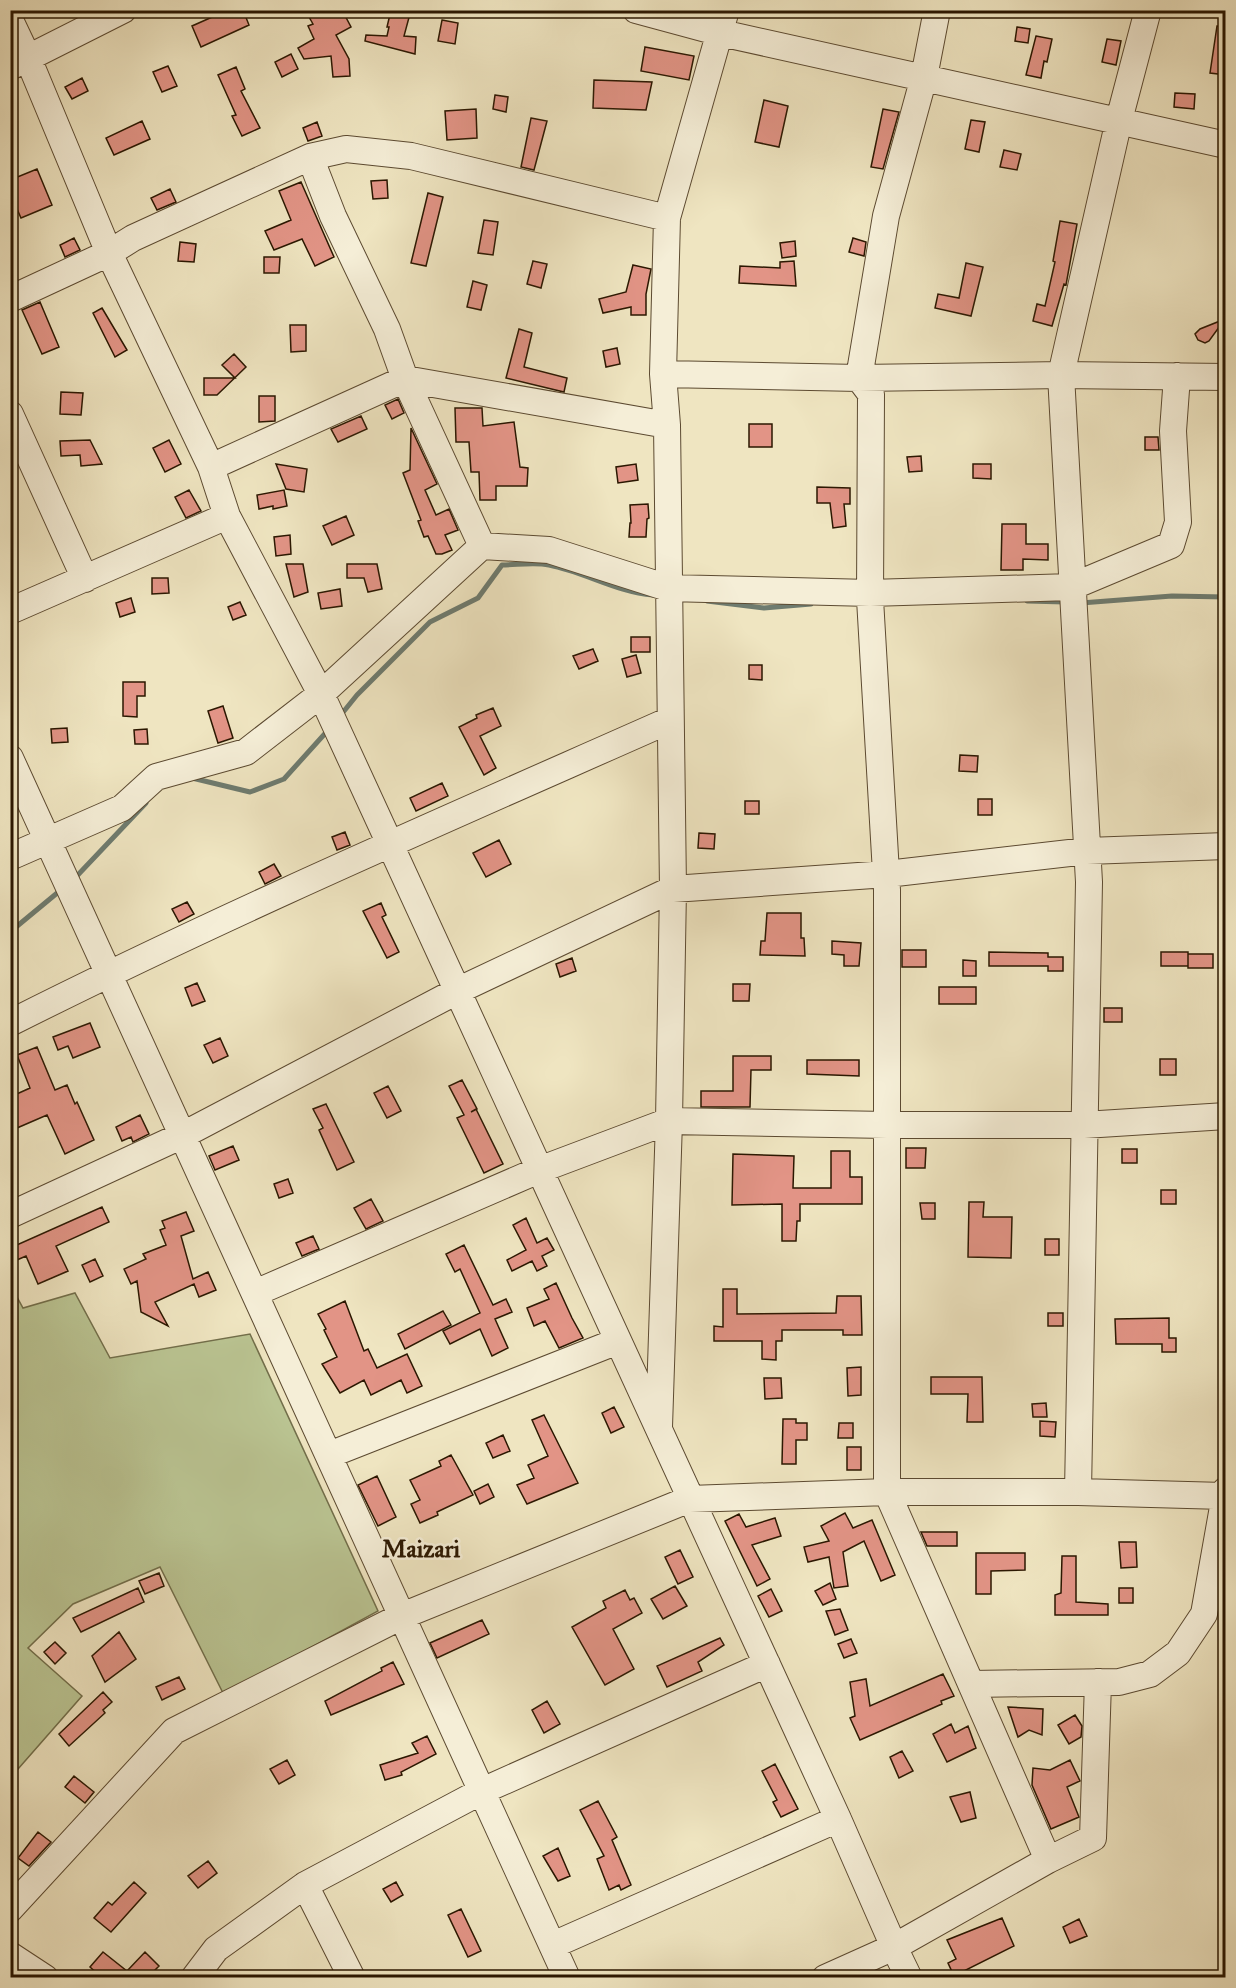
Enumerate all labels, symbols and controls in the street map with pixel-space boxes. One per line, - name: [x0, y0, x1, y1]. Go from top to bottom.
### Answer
- district label: Maizari: [382, 1534, 461, 1564]

